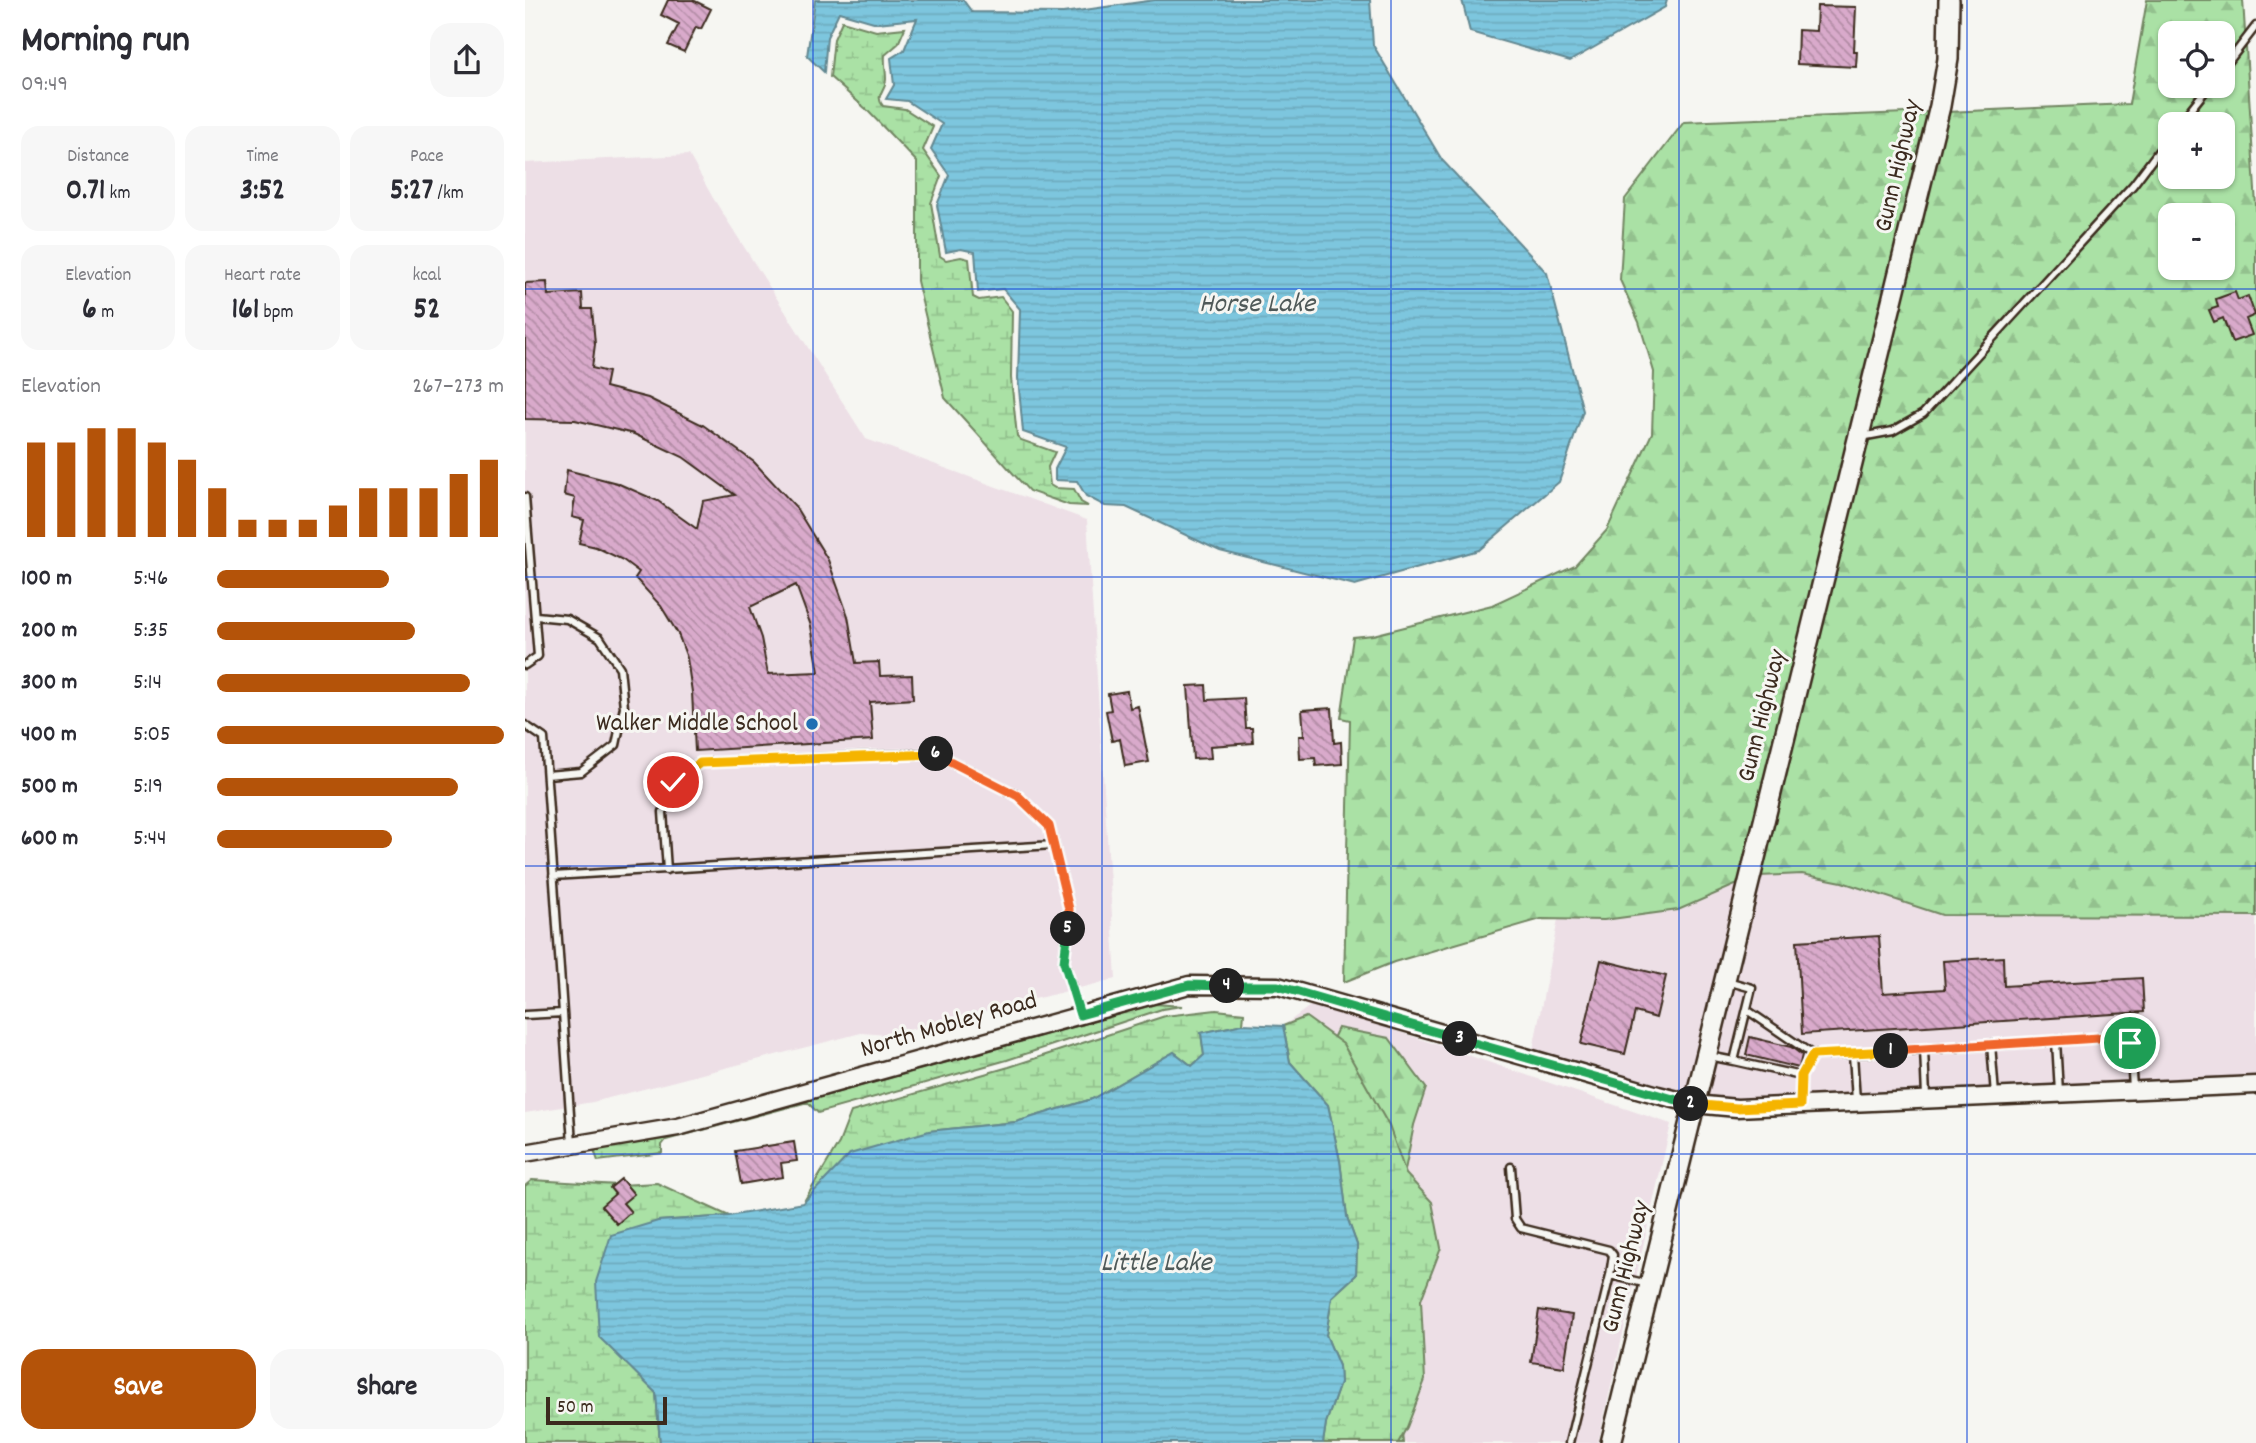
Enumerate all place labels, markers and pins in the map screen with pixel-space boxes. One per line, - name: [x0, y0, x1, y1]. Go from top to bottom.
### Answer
- place label: Walker Middle School: [596, 706, 798, 743]
- marker: Walker Middle School: [804, 716, 820, 732]
- pin: 6: [919, 736, 953, 772]
- pin: [643, 752, 703, 812]
- pin: 5: [1051, 912, 1085, 946]
- pin: 4: [1209, 968, 1245, 1004]
- pin: [2100, 1013, 2160, 1073]
- pin: 3: [1443, 1021, 1478, 1056]
- pin: 1: [1873, 1034, 1909, 1068]
- pin: 2: [1673, 1086, 1709, 1122]

